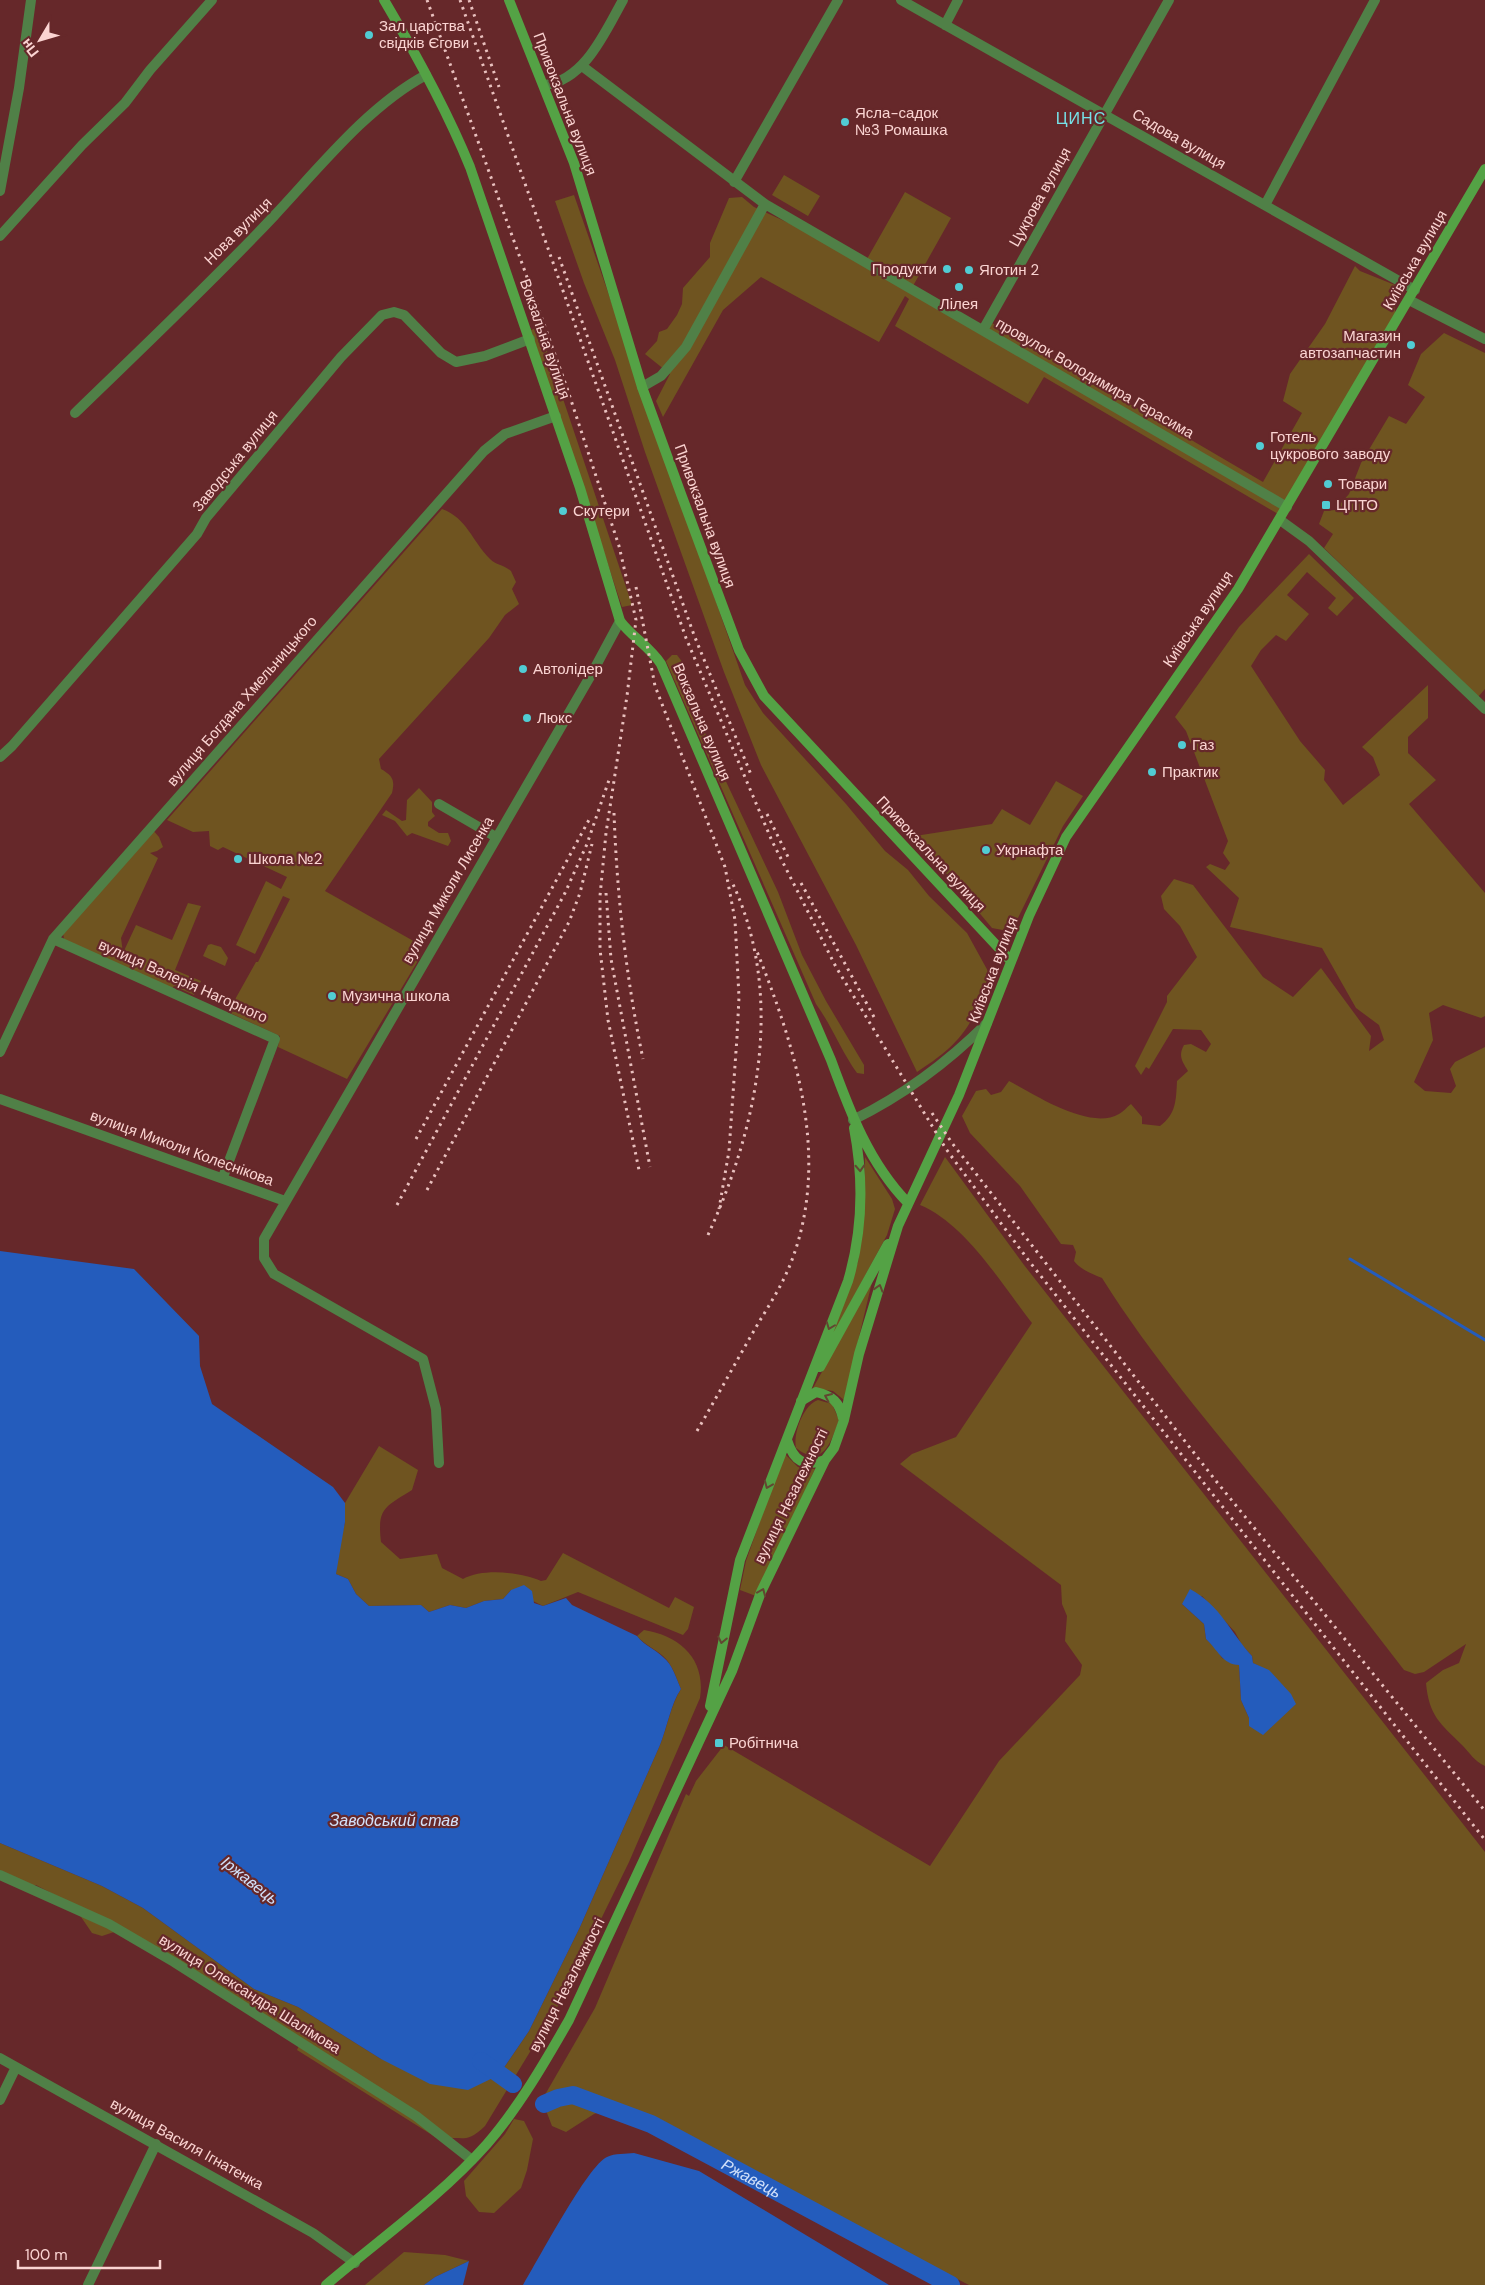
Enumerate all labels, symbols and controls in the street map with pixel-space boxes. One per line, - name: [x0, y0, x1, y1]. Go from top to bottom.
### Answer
- north arrow: [15, 15, 65, 65]
- place label: Зал царства свідків Єгови: [379, 16, 469, 53]
- marker: Зал царства свідків Єгови: [363, 29, 375, 41]
- street label: Привокзальна вулиця: [529, 30, 601, 178]
- text: Пн: [17, 35, 43, 61]
- place label: Ясла-садок №3 Ромашка: [855, 103, 948, 140]
- street label: Садова вулиця: [1128, 104, 1230, 174]
- district label: ЦИНС: [1056, 108, 1106, 129]
- marker: Ясла-садок №3 Ромашка: [839, 116, 851, 128]
- street label: Цукрова вулиця: [1004, 144, 1076, 250]
- street label: Нова вулиця: [200, 193, 276, 269]
- street label: Київська вулиця: [1378, 206, 1452, 314]
- place label: Продукти: [872, 259, 937, 279]
- place label: Яготин 2: [979, 260, 1039, 280]
- marker: Продукти: [941, 263, 953, 275]
- marker: Яготин 2: [963, 264, 975, 276]
- street label: Вокзальна вулиця: [515, 276, 575, 402]
- marker: Лілея: [953, 281, 965, 293]
- place label: Лілея: [940, 294, 978, 314]
- street label: провулок Володимира Герасима: [992, 313, 1198, 443]
- place label: Магазин автозапчастин: [1300, 326, 1401, 363]
- marker: Магазин автозапчастин: [1405, 339, 1417, 351]
- street label: Заводська вулиця: [188, 406, 282, 516]
- place label: Готель цукрового заводу: [1270, 427, 1391, 464]
- marker: Готель цукрового заводу: [1254, 440, 1266, 452]
- street label: Привокзальна вулиця: [670, 441, 740, 591]
- place label: Товари: [1338, 474, 1387, 494]
- marker: Товари: [1322, 478, 1334, 490]
- place label: ЦПТО: [1336, 495, 1378, 515]
- marker: ЦПТО: [1320, 499, 1332, 511]
- place label: Скутери: [573, 501, 630, 521]
- marker: Скутери: [557, 505, 569, 517]
- street label: Київська вулиця: [1158, 567, 1238, 671]
- street label: вулиця Богдана Хмельницького: [162, 612, 322, 790]
- place label: Автолідер: [533, 659, 603, 679]
- street label: Вокзальна вулиця: [668, 660, 736, 784]
- marker: Автолідер: [517, 663, 529, 675]
- place label: Люкс: [537, 708, 573, 728]
- marker: Люкс: [521, 712, 533, 724]
- place label: Газ: [1192, 735, 1214, 755]
- marker: Газ: [1176, 739, 1188, 751]
- place label: Практик: [1162, 762, 1218, 782]
- marker: Практик: [1146, 766, 1158, 778]
- street label: Привокзальна вулиця: [872, 792, 990, 916]
- street label: вулиця Миколи Лисенка: [398, 812, 499, 967]
- place label: Укрнафта: [996, 840, 1064, 860]
- marker: Укрнафта: [980, 844, 992, 856]
- place label: Школа №2: [248, 849, 322, 869]
- marker: Школа №2: [232, 853, 244, 865]
- street label: Київська вулиця: [964, 914, 1022, 1026]
- street label: вулиця Валерія Нагорного: [95, 935, 271, 1027]
- place label: Музична школа: [342, 986, 450, 1006]
- marker: Музична школа: [326, 990, 338, 1002]
- street label: вулиця Миколи Колеснікова: [88, 1106, 277, 1191]
- one-way arrow: [855, 1164, 866, 1172]
- one-way arrow: [874, 1285, 884, 1293]
- one-way arrow: [826, 1321, 836, 1330]
- one-way arrow: [824, 1392, 833, 1403]
- street label: вулиця Незалежності: [750, 1425, 832, 1567]
- one-way arrow: [764, 1480, 774, 1489]
- one-way arrow: [755, 1588, 766, 1597]
- one-way arrow: [718, 1636, 728, 1645]
- place label: Робітнича: [729, 1733, 799, 1753]
- marker: Робітнича: [713, 1737, 725, 1749]
- water label: Заводський став: [329, 1810, 459, 1831]
- water label: Іржавець: [217, 1851, 283, 1909]
- street label: вулиця Незалежності: [524, 1915, 610, 2055]
- street label: вулиця Олександра Шалімова: [155, 1930, 345, 2059]
- street label: вулиця Василя Ігнатенка: [107, 2094, 268, 2195]
- water label: Ржавець: [718, 2154, 785, 2203]
- scale bar: [18, 2238, 160, 2270]
- text: 100 m: [25, 2245, 68, 2265]

